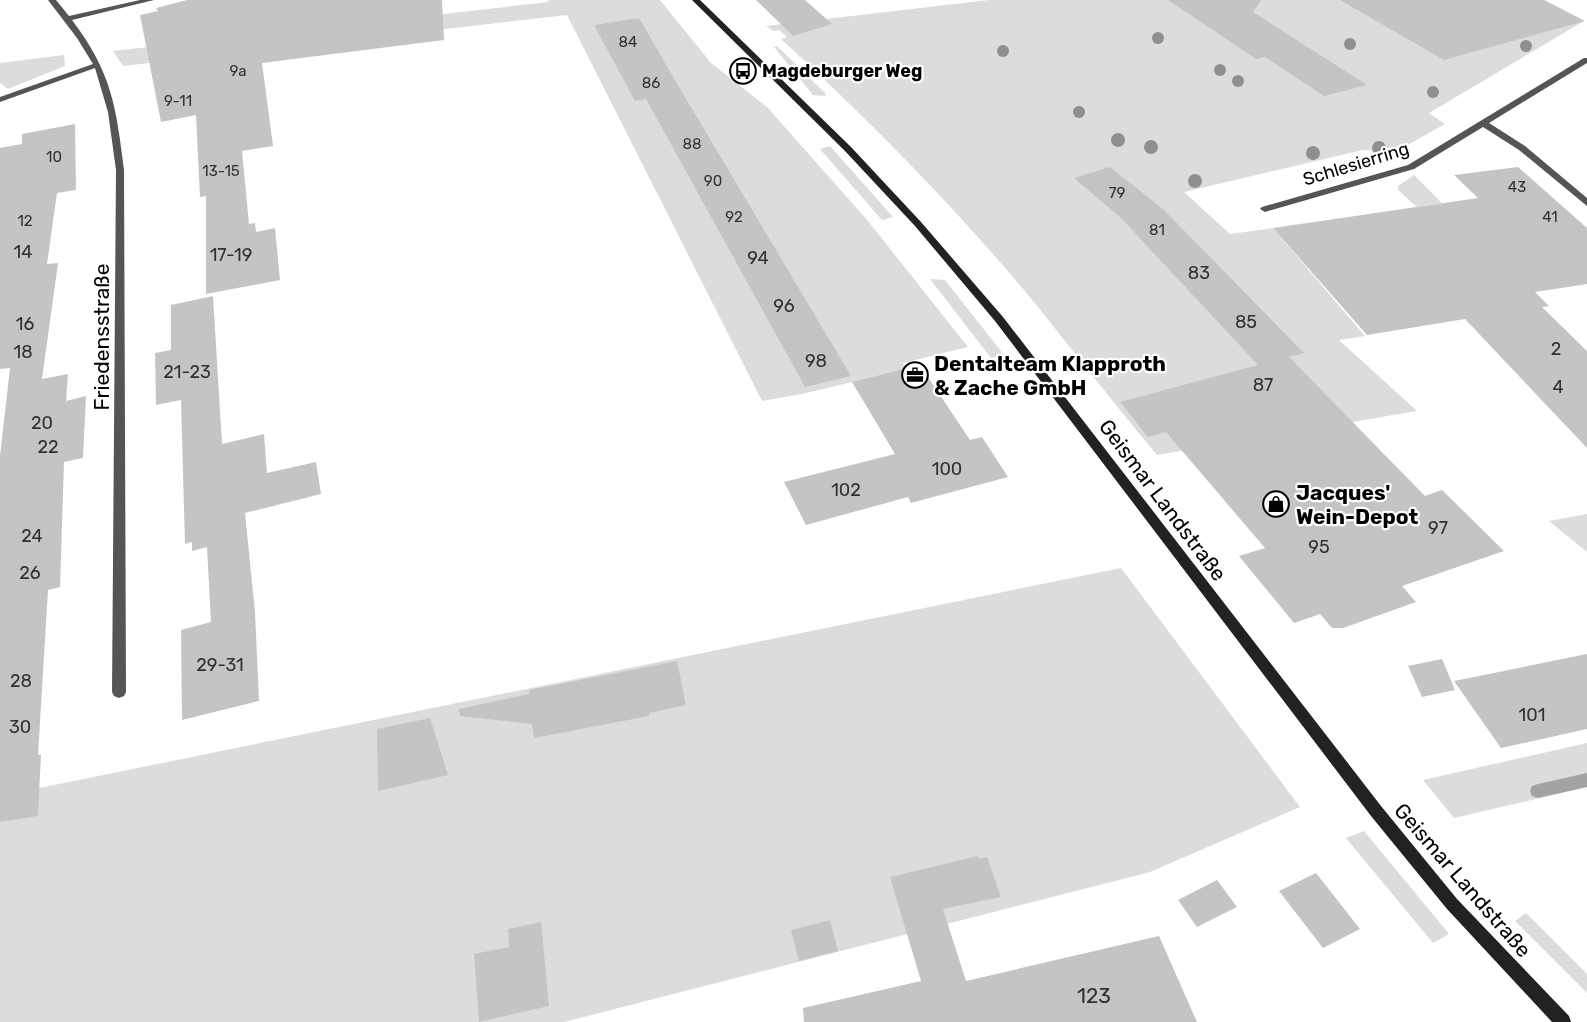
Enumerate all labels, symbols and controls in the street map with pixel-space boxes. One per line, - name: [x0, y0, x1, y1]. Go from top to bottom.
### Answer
- house number: 84: [619, 33, 637, 51]
- bus stop icon: Magdeburger Weg: [728, 56, 758, 86]
- place label: Magdeburger Weg: [762, 60, 922, 82]
- house number: 9a: [229, 62, 247, 80]
- house number: 86: [642, 74, 660, 92]
- house number: 9-11: [164, 92, 192, 110]
- house number: 88: [682, 135, 702, 153]
- street label: Schlesierring: [1300, 137, 1412, 191]
- house number: 10: [46, 148, 62, 166]
- house number: 13-15: [202, 162, 240, 180]
- house number: 90: [704, 172, 722, 190]
- house number: 43: [1508, 178, 1526, 196]
- house number: 79: [1109, 184, 1125, 202]
- house number: 92: [725, 208, 743, 226]
- house number: 41: [1542, 208, 1558, 226]
- house number: 12: [17, 212, 33, 230]
- house number: 81: [1149, 221, 1165, 239]
- house number: 14: [14, 241, 32, 263]
- house number: 17-19: [210, 244, 252, 266]
- house number: 94: [747, 247, 769, 269]
- house number: 83: [1188, 262, 1210, 284]
- street label: Friedensstraße: [89, 264, 114, 410]
- house number: 96: [773, 295, 795, 317]
- house number: 85: [1235, 311, 1257, 333]
- house number: 16: [16, 313, 34, 335]
- house number: 2: [1551, 338, 1561, 360]
- house number: 18: [13, 341, 33, 363]
- house number: 98: [805, 350, 827, 372]
- place label: Dentalteam Klapproth & Zache GmbH: [934, 351, 1166, 400]
- office icon: Dentalteam Klapproth & Zache GmbH: [900, 360, 930, 390]
- house number: 21-23: [163, 361, 211, 383]
- house number: 87: [1253, 374, 1273, 396]
- house number: 4: [1552, 376, 1564, 398]
- house number: 20: [31, 412, 53, 434]
- street label: Geismar Landstraße: [1094, 414, 1232, 586]
- house number: 22: [37, 436, 59, 458]
- house number: 100: [932, 458, 962, 480]
- house number: 102: [831, 479, 861, 501]
- place label: Jacques' Wein-Depot: [1296, 480, 1419, 529]
- shop icon: Jacques' Wein-Depot: [1261, 489, 1291, 519]
- house number: 97: [1428, 517, 1448, 539]
- house number: 24: [21, 525, 43, 547]
- house number: 95: [1308, 536, 1330, 558]
- house number: 26: [19, 562, 41, 584]
- house number: 29-31: [196, 654, 244, 676]
- house number: 28: [10, 670, 32, 692]
- house number: 101: [1519, 704, 1545, 726]
- house number: 30: [9, 716, 31, 738]
- street label: Geismar Landstraße: [1389, 798, 1537, 962]
- house number: 123: [1077, 983, 1111, 1008]

